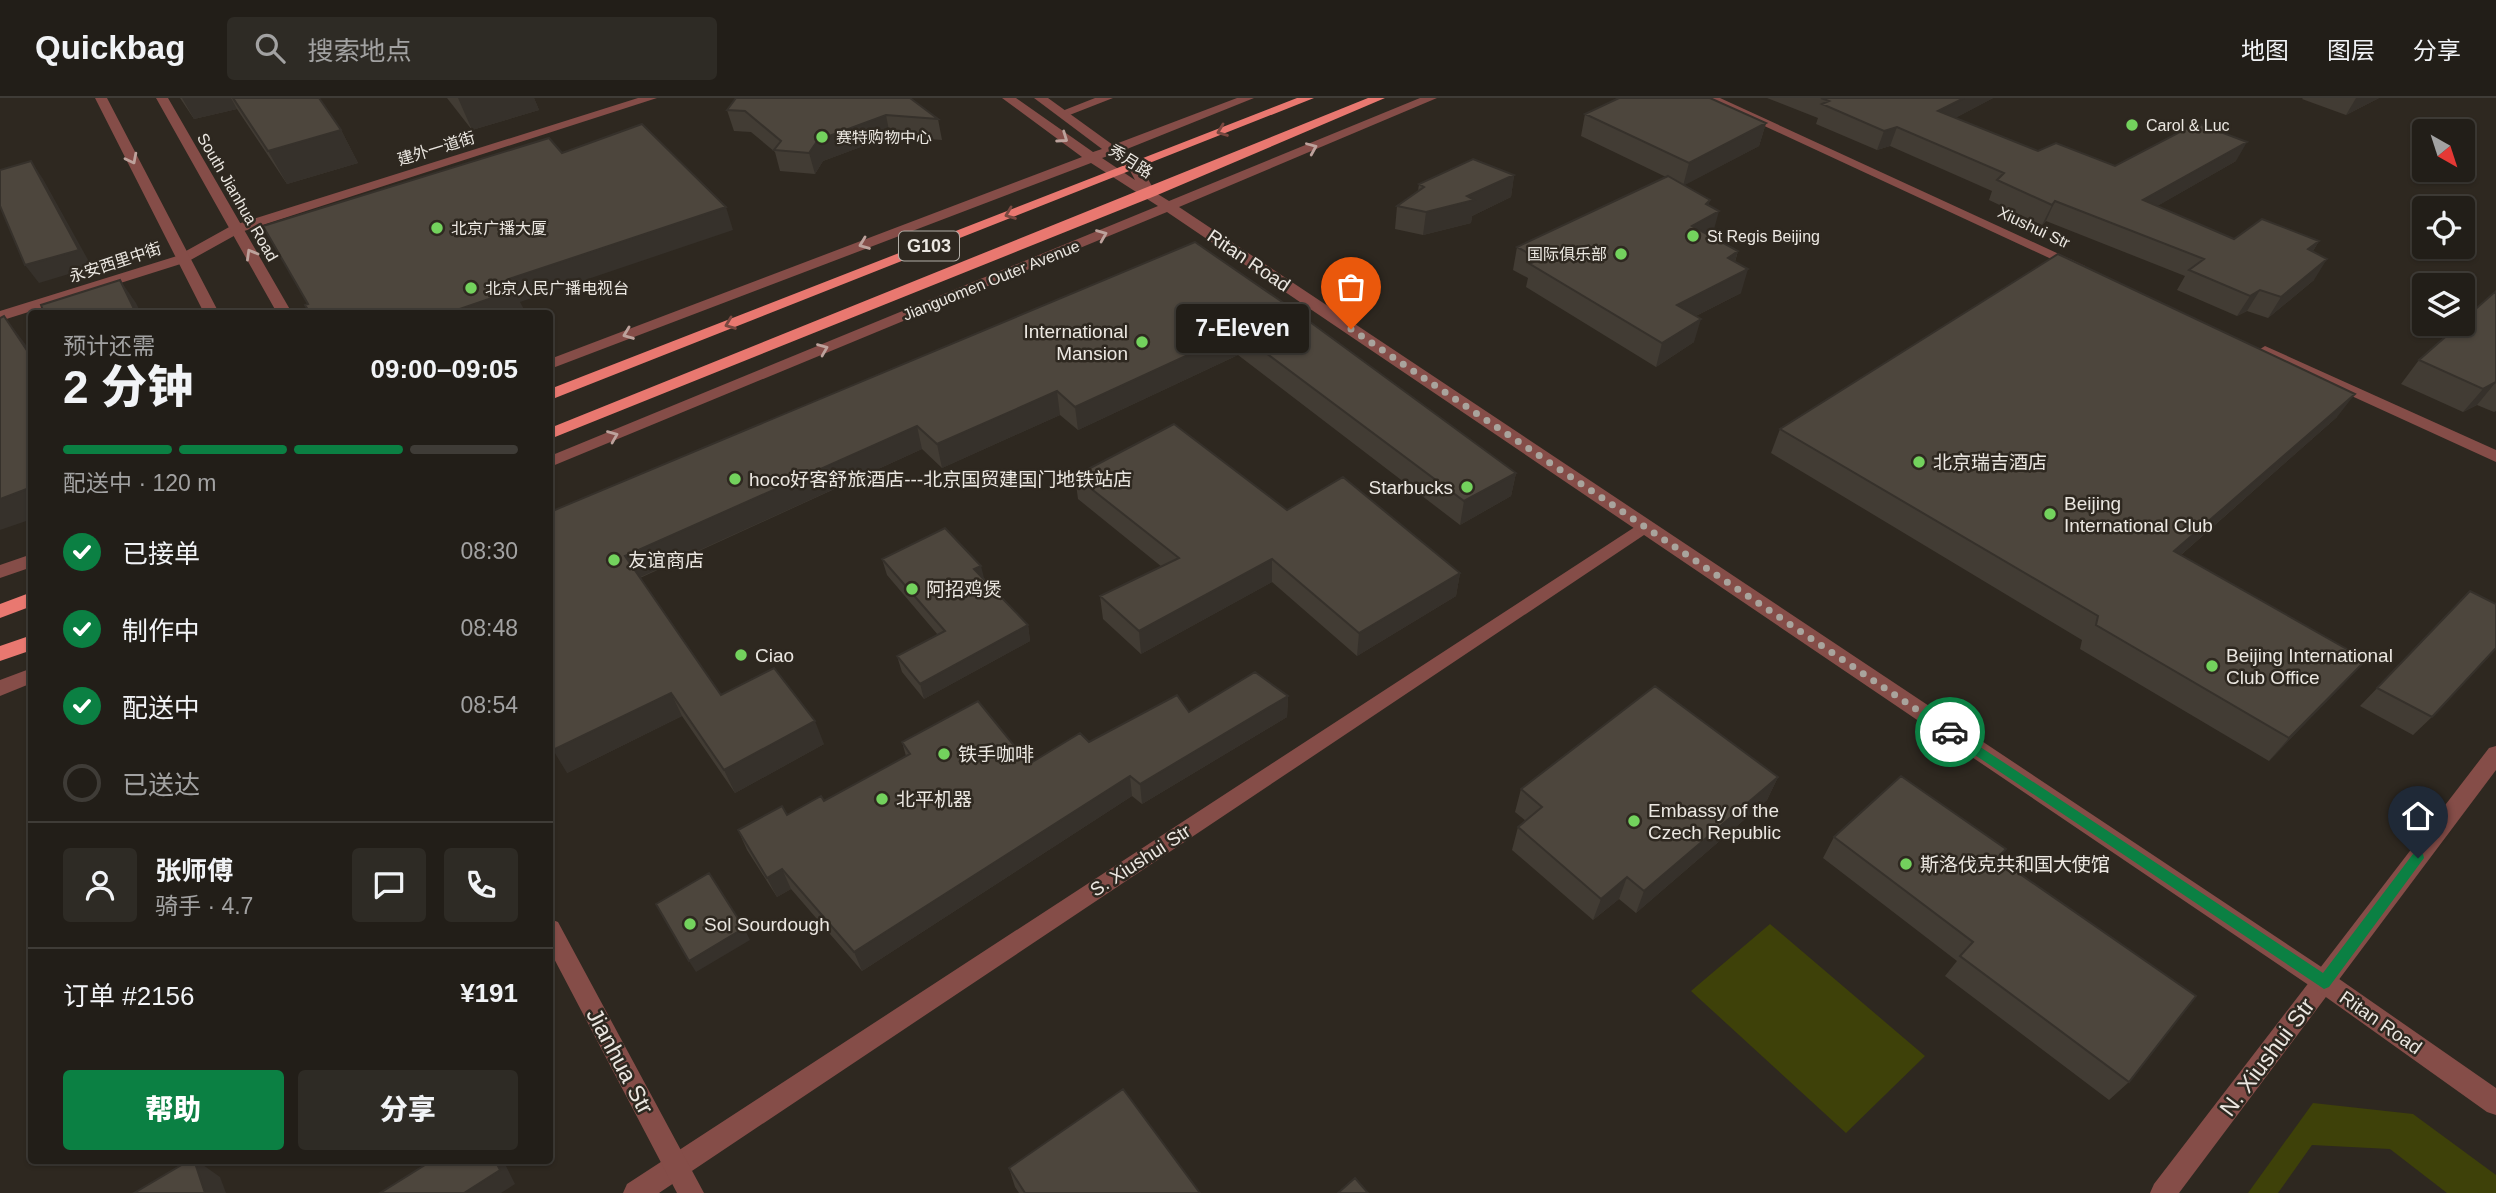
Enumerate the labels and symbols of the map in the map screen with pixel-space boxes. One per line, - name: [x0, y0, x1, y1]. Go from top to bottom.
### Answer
- marker: Carol & Luc: [2124, 117, 2140, 133]
- place label: Carol & Luc: [2146, 117, 2230, 134]
- north arrow: [2412, 119, 2474, 182]
- one-way arrow: [1217, 123, 1229, 137]
- street label: 建外一道街: [395, 129, 477, 168]
- marker: 赛特购物中心: [814, 129, 830, 145]
- place label: 赛特购物中心: [836, 129, 932, 146]
- one-way arrow: [1055, 129, 1068, 142]
- street label: South Jianhua Road: [194, 130, 281, 264]
- street label: 秀月路: [1106, 141, 1156, 181]
- one-way arrow: [1305, 142, 1317, 156]
- one-way arrow: [123, 152, 137, 164]
- street label: Xiushui Str: [1995, 203, 2073, 252]
- one-way arrow: [1005, 206, 1017, 220]
- marker: 北京广播大厦: [429, 220, 445, 236]
- place label: 北京广播大厦: [451, 220, 547, 237]
- street label: Ritan Road: [1203, 225, 1294, 296]
- marker: St Regis Beijing: [1685, 228, 1701, 244]
- place label: St Regis Beijing: [1707, 228, 1820, 245]
- one-way arrow: [1094, 229, 1107, 243]
- road number: G103: [899, 232, 959, 260]
- one-way arrow: [859, 236, 871, 250]
- street label: Jianguomen Outer Avenue: [900, 237, 1082, 324]
- street label: 永安西里中街: [67, 240, 163, 285]
- place label: 国际俱乐部: [1527, 246, 1607, 263]
- marker: 国际俱乐部: [1613, 246, 1629, 262]
- one-way arrow: [246, 249, 259, 261]
- pin: [1321, 257, 1381, 329]
- marker: 北京人民广播电视台: [463, 280, 479, 296]
- place label: 北京人民广播电视台: [485, 280, 629, 297]
- callout: 7-Eleven: [1176, 304, 1309, 354]
- one-way arrow: [725, 316, 737, 330]
- place label: International Mansion: [1023, 321, 1128, 364]
- one-way arrow: [623, 326, 635, 340]
- marker: International Mansion: [1134, 334, 1150, 350]
- one-way arrow: [816, 344, 828, 358]
- one-way arrow: [606, 430, 618, 444]
- place label: 北京瑞吉酒店: [1933, 452, 2047, 473]
- marker: 北京瑞吉酒店: [1911, 454, 1927, 470]
- place label: hoco好客舒旅酒店---北京国贸建国门地铁站店: [749, 469, 1132, 490]
- marker: hoco好客舒旅酒店---北京国贸建国门地铁站店: [727, 471, 743, 487]
- place label: Starbucks: [1369, 477, 1453, 498]
- marker: Starbucks: [1459, 479, 1475, 495]
- place label: Beijing International Club: [2064, 493, 2213, 536]
- marker: Beijing International Club: [2042, 506, 2058, 522]
- place label: 友谊商店: [628, 550, 704, 571]
- marker: 友谊商店: [606, 552, 622, 568]
- place label: 阿招鸡煲: [926, 579, 1002, 600]
- marker: 阿招鸡煲: [904, 581, 920, 597]
- place label: Ciao: [755, 645, 794, 666]
- place label: Beijing International Club Office: [2226, 645, 2393, 688]
- marker: Ciao: [733, 647, 749, 663]
- marker: Beijing International Club Office: [2204, 658, 2220, 674]
- courier: [1915, 697, 1985, 767]
- place label: 铁手咖啡: [958, 744, 1034, 765]
- marker: 铁手咖啡: [936, 746, 952, 762]
- pin: [2388, 786, 2448, 858]
- place label: 北平机器: [896, 789, 972, 810]
- marker: 北平机器: [874, 791, 890, 807]
- place label: Embassy of the Czech Republic: [1648, 800, 1781, 843]
- marker: Embassy of the Czech Republic: [1626, 813, 1642, 829]
- street label: S. Xiushui Str: [1086, 820, 1195, 901]
- place label: 斯洛伐克共和国大使馆: [1920, 854, 2110, 875]
- marker: 斯洛伐克共和国大使馆: [1898, 856, 1914, 872]
- place label: Sol Sourdough: [704, 914, 830, 935]
- marker: Sol Sourdough: [682, 916, 698, 932]
- street label: Ritan Road: [2336, 987, 2426, 1058]
- street label: N. Xiushui Str: [2214, 993, 2320, 1121]
- street label: Jianhua Str: [581, 1004, 659, 1119]

